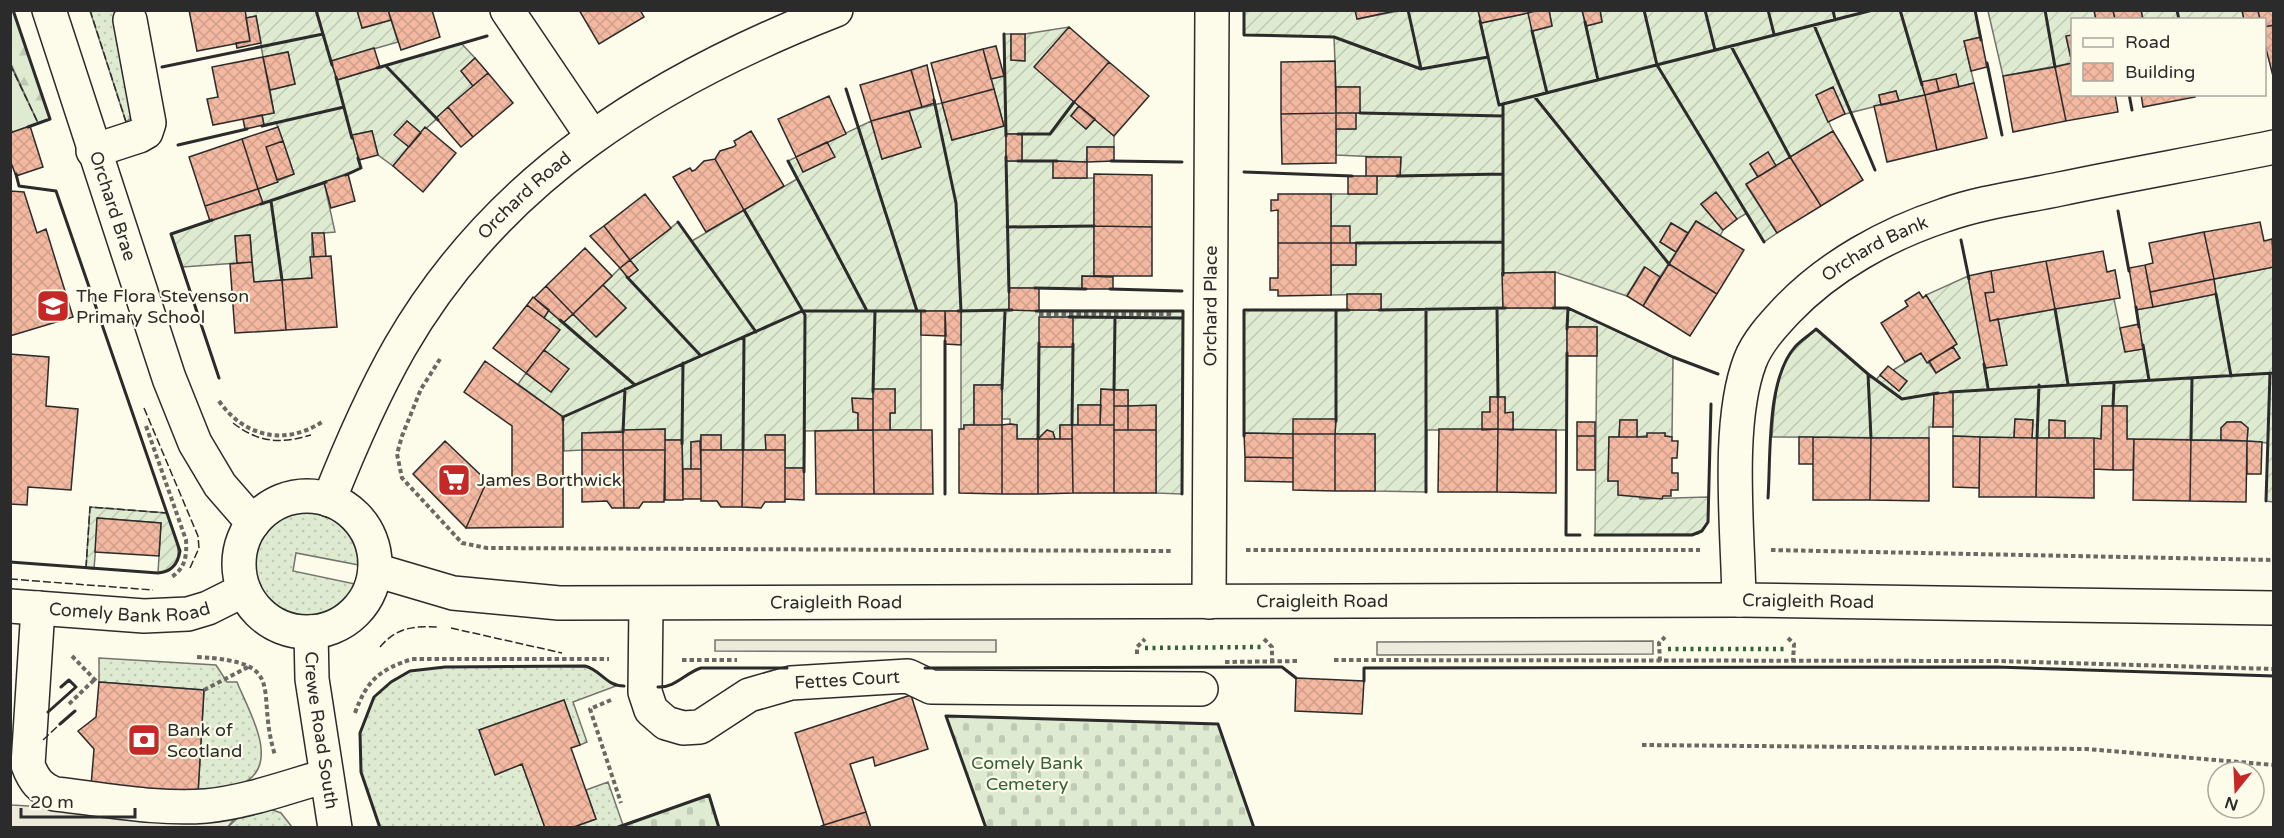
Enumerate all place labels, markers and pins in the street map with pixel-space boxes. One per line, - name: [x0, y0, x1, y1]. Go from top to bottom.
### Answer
- place label: The Flora Stevenson Primary School: [76, 285, 249, 328]
- school or university icon: The Flora Stevenson Primary School: [35, 288, 71, 324]
- supermarket icon: James Borthwick: [436, 462, 472, 498]
- place label: James Borthwick: [477, 469, 622, 491]
- place label: Bank of Scotland: [167, 719, 242, 762]
- bank icon: Bank of Scotland: [126, 722, 162, 758]

